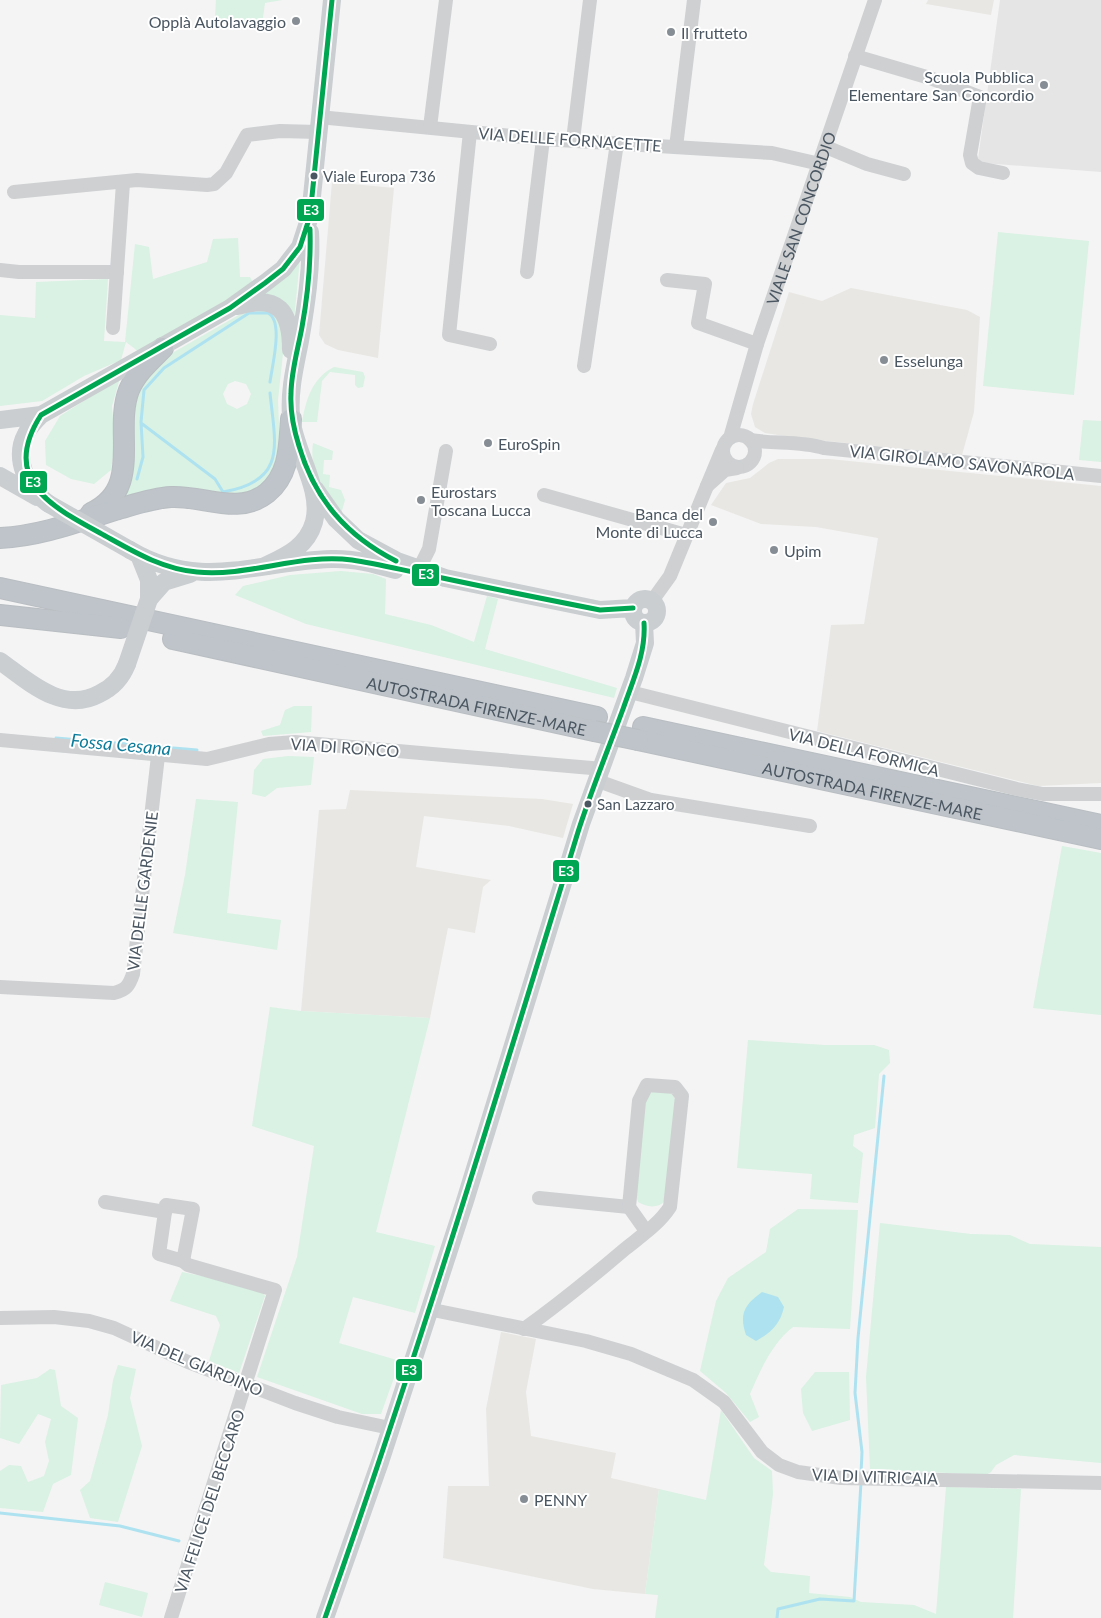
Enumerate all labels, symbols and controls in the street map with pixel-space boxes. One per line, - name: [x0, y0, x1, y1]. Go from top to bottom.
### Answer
- place label: Opplà Autolavaggio: [149, 12, 286, 31]
- marker: Opplà Autolavaggio: [290, 15, 302, 27]
- place label: Il frutteto: [681, 23, 748, 42]
- marker: Il frutteto: [665, 26, 677, 38]
- place label: Scuola Pubblica Elementare San Concordio: [848, 67, 1034, 104]
- marker: Scuola Pubblica Elementare San Concordio: [1038, 79, 1050, 91]
- street label: VIA DELLE FORNACETTE: [478, 123, 662, 155]
- street label: VIALE SAN CONCORDIO: [762, 129, 839, 307]
- place label: Viale Europa 736: [323, 167, 436, 185]
- marker: Viale Europa 736: [309, 171, 319, 181]
- line badge: E3: [296, 198, 325, 222]
- text: E3: [303, 201, 319, 218]
- place label: Esselunga: [894, 351, 963, 370]
- marker: Esselunga: [878, 354, 890, 366]
- place label: EuroSpin: [498, 434, 560, 453]
- marker: EuroSpin: [482, 437, 494, 449]
- street label: VIA GIROLAMO SAVONAROLA: [849, 441, 1076, 483]
- line badge: E3: [19, 470, 48, 494]
- text: E3: [25, 473, 41, 490]
- place label: Eurostars Toscana Lucca: [431, 482, 531, 519]
- marker: Eurostars Toscana Lucca: [415, 494, 427, 506]
- place label: Banca del Monte di Lucca: [596, 504, 703, 541]
- marker: Banca del Monte di Lucca: [707, 516, 719, 528]
- place label: Upim: [784, 541, 822, 560]
- marker: Upim: [768, 544, 780, 556]
- line badge: E3: [411, 563, 440, 587]
- text: E3: [418, 565, 434, 582]
- street label: AUTOSTRADA FIRENZE-MARE: [365, 672, 588, 739]
- street label: VIA DELLA FORMICA: [787, 724, 941, 780]
- water label: Fossa Cesana: [70, 729, 172, 759]
- street label: VIA DI RONCO: [290, 734, 400, 760]
- street label: AUTOSTRADA FIRENZE-MARE: [761, 757, 984, 823]
- place label: San Lazzaro: [597, 795, 675, 813]
- marker: San Lazzaro: [583, 799, 593, 809]
- street label: VIA DELLE GARDENIE: [123, 810, 161, 972]
- line badge: E3: [552, 859, 580, 883]
- text: E3: [558, 862, 574, 879]
- street label: VIA DEL GIARDINO: [128, 1327, 266, 1399]
- line badge: E3: [395, 1358, 423, 1382]
- text: E3: [401, 1361, 417, 1378]
- street label: VIA FELICE DEL BECCARO: [170, 1407, 248, 1595]
- street label: VIA DI VITRICAIA: [812, 1464, 938, 1488]
- place label: PENNY: [534, 1490, 587, 1509]
- marker: PENNY: [518, 1493, 530, 1505]

